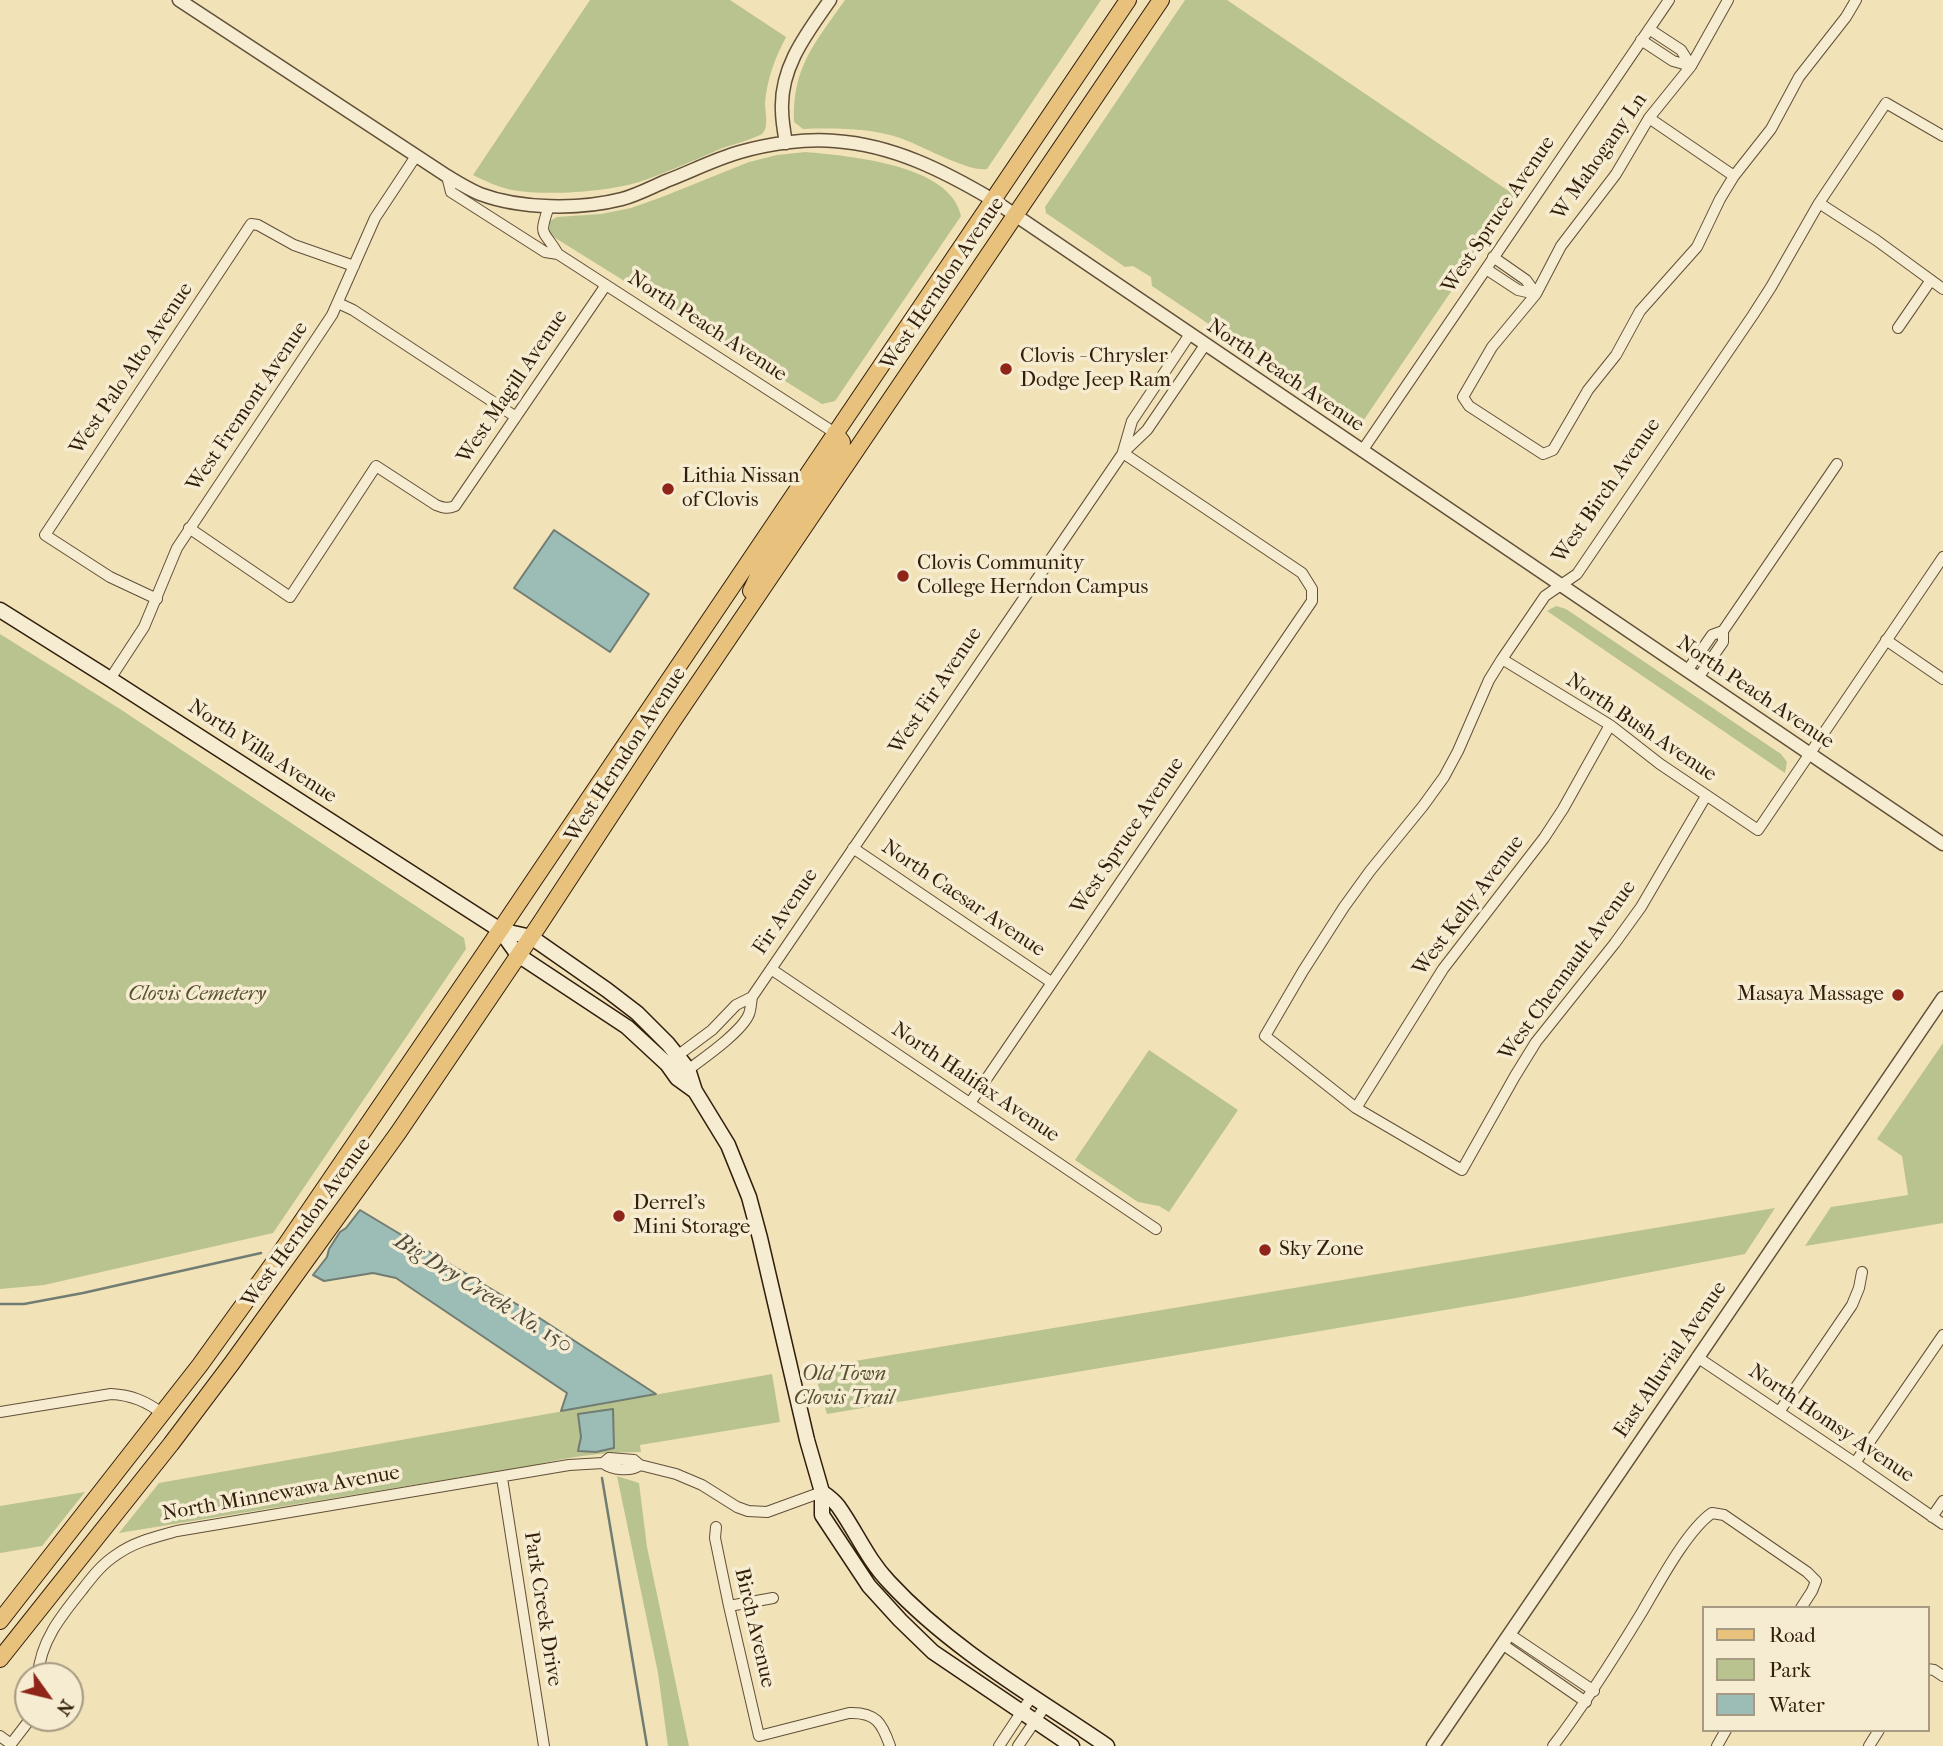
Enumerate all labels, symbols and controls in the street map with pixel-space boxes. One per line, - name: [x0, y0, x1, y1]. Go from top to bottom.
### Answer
- street label: W Mahogany Ln: [1547, 89, 1653, 225]
- street label: West Spruce Avenue: [1437, 132, 1561, 298]
- street label: West Herndon Avenue: [876, 193, 1010, 375]
- street label: North Peach Avenue: [623, 266, 791, 388]
- street label: West Palo Alto Avenue: [65, 278, 199, 460]
- street label: West Magill Avenue: [452, 305, 574, 469]
- street label: North Peach Avenue: [1202, 314, 1368, 438]
- street label: West Fremont Avenue: [182, 317, 314, 497]
- place label: Clovis - Chrysler Dodge Jeep Ram: [1020, 344, 1171, 394]
- marker: Clovis - Chrysler Dodge Jeep Ram: [998, 361, 1014, 377]
- street label: West Birch Avenue: [1548, 414, 1666, 568]
- place label: Lithia Nissan of Clovis: [682, 464, 800, 514]
- marker: Lithia Nissan of Clovis: [660, 481, 676, 497]
- place label: Clovis Community College Herndon Campus: [917, 551, 1148, 601]
- marker: Clovis Community College Herndon Campus: [895, 568, 911, 584]
- street label: West Fir Avenue: [884, 623, 988, 759]
- street label: North Peach Avenue: [1672, 631, 1838, 755]
- street label: West Herndon Avenue: [560, 663, 692, 847]
- street label: North Bush Avenue: [1561, 668, 1721, 788]
- street label: North Villa Avenue: [183, 695, 341, 809]
- street label: West Spruce Avenue: [1066, 753, 1190, 919]
- street label: West Kelly Avenue: [1408, 831, 1530, 981]
- street label: North Caesar Avenue: [876, 835, 1050, 963]
- street label: Fir Avenue: [748, 864, 824, 960]
- street label: West Chennault Avenue: [1494, 876, 1642, 1066]
- park label: Clovis Cemetery: [128, 982, 266, 1008]
- place label: Masaya Massage: [1737, 982, 1884, 1008]
- marker: Masaya Massage: [1890, 987, 1906, 1003]
- street label: North Halifax Avenue: [886, 1017, 1064, 1149]
- street label: West Herndon Avenue: [237, 1133, 377, 1313]
- place label: Derrel's Mini Storage: [633, 1191, 750, 1241]
- marker: Derrel's Mini Storage: [611, 1208, 627, 1224]
- water label: Big Dry Creek No. 150: [389, 1228, 577, 1360]
- place label: Sky Zone: [1279, 1237, 1364, 1263]
- marker: Sky Zone: [1257, 1242, 1273, 1258]
- street label: East Alluvial Avenue: [1609, 1277, 1733, 1443]
- street label: North Homsy Avenue: [1743, 1359, 1919, 1489]
- park label: Old Town Clovis Trail: [794, 1362, 894, 1412]
- street label: North Minnewawa Avenue: [160, 1461, 402, 1527]
- street label: Park Creek Drive: [517, 1530, 567, 1688]
- street label: Birch Avenue: [728, 1566, 780, 1690]
- legend: [1702, 1606, 1929, 1732]
- text: Road: [1769, 1623, 1816, 1647]
- text: Park: [1769, 1658, 1811, 1682]
- north arrow: [14, 1662, 84, 1732]
- text: Water: [1769, 1693, 1825, 1717]
- text: N: [52, 1695, 78, 1720]

